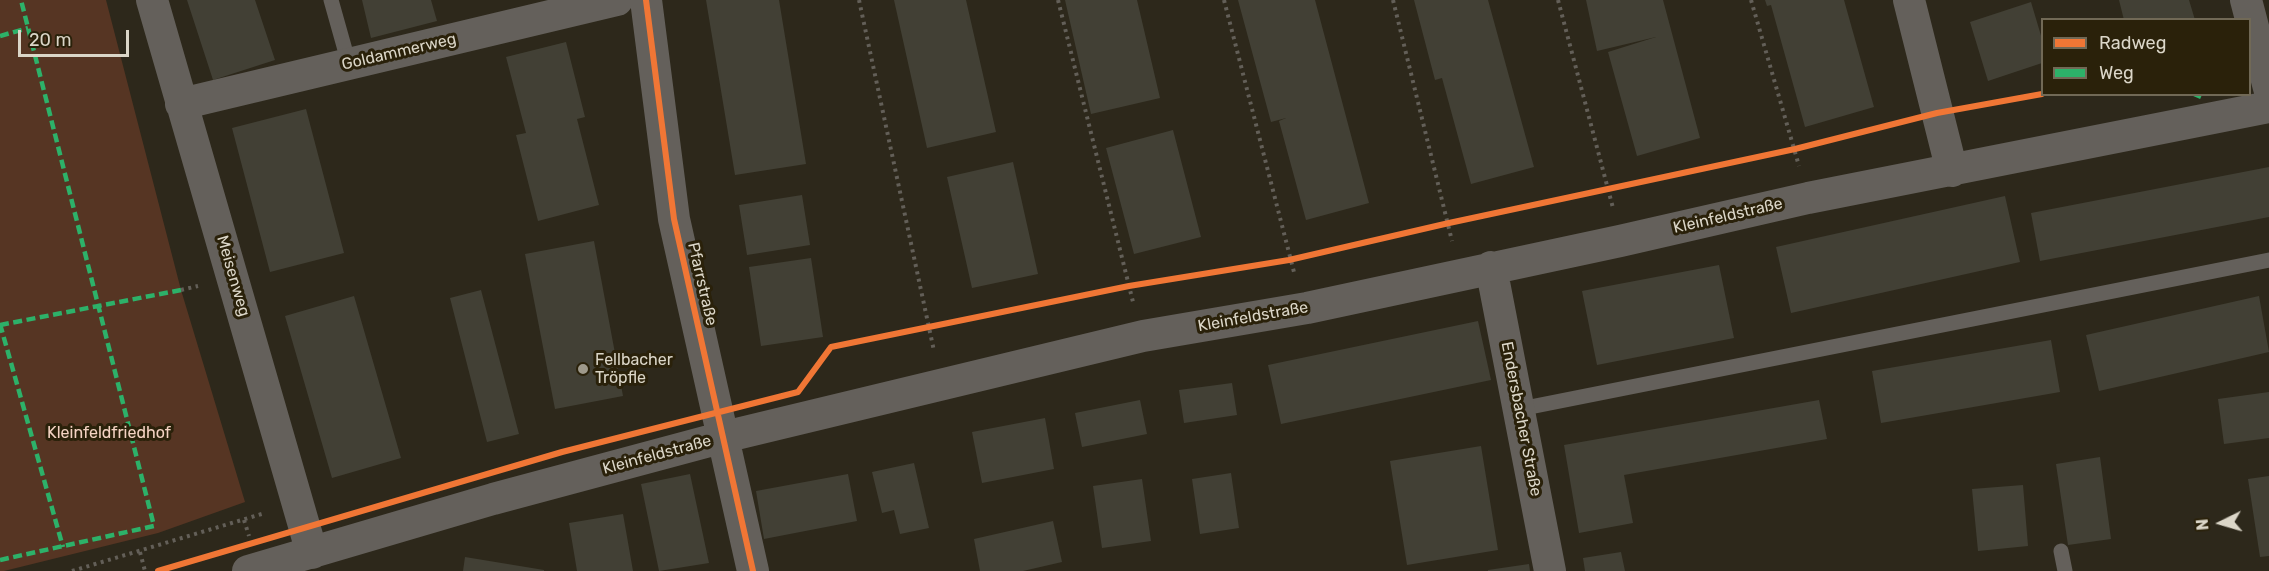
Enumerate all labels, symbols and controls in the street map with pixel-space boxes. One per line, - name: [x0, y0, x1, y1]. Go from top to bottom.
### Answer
- scale bar: [21, 18, 132, 56]
- legend: [2041, 18, 2251, 96]
- text: 20 m: [29, 29, 71, 51]
- street label: Goldammerweg: [340, 29, 458, 75]
- text: Radweg: [2099, 32, 2166, 54]
- text: Weg: [2099, 62, 2134, 84]
- street label: Kleinfeldstraße: [1671, 194, 1785, 238]
- street label: Meisenweg: [212, 233, 254, 319]
- street label: Pfarrstraße: [683, 240, 721, 328]
- street label: Kleinfeldstraße: [1196, 298, 1310, 336]
- street label: Endersbacher Straße: [1497, 340, 1545, 498]
- place label: Fellbacher Tröpfle: [595, 350, 673, 388]
- marker: Fellbacher Tröpfle: [576, 362, 590, 376]
- park label: Kleinfeldfriedhof: [47, 423, 171, 443]
- street label: Kleinfeldstraße: [600, 431, 714, 479]
- north arrow: [2191, 493, 2251, 553]
- text: N: [2193, 518, 2213, 531]

